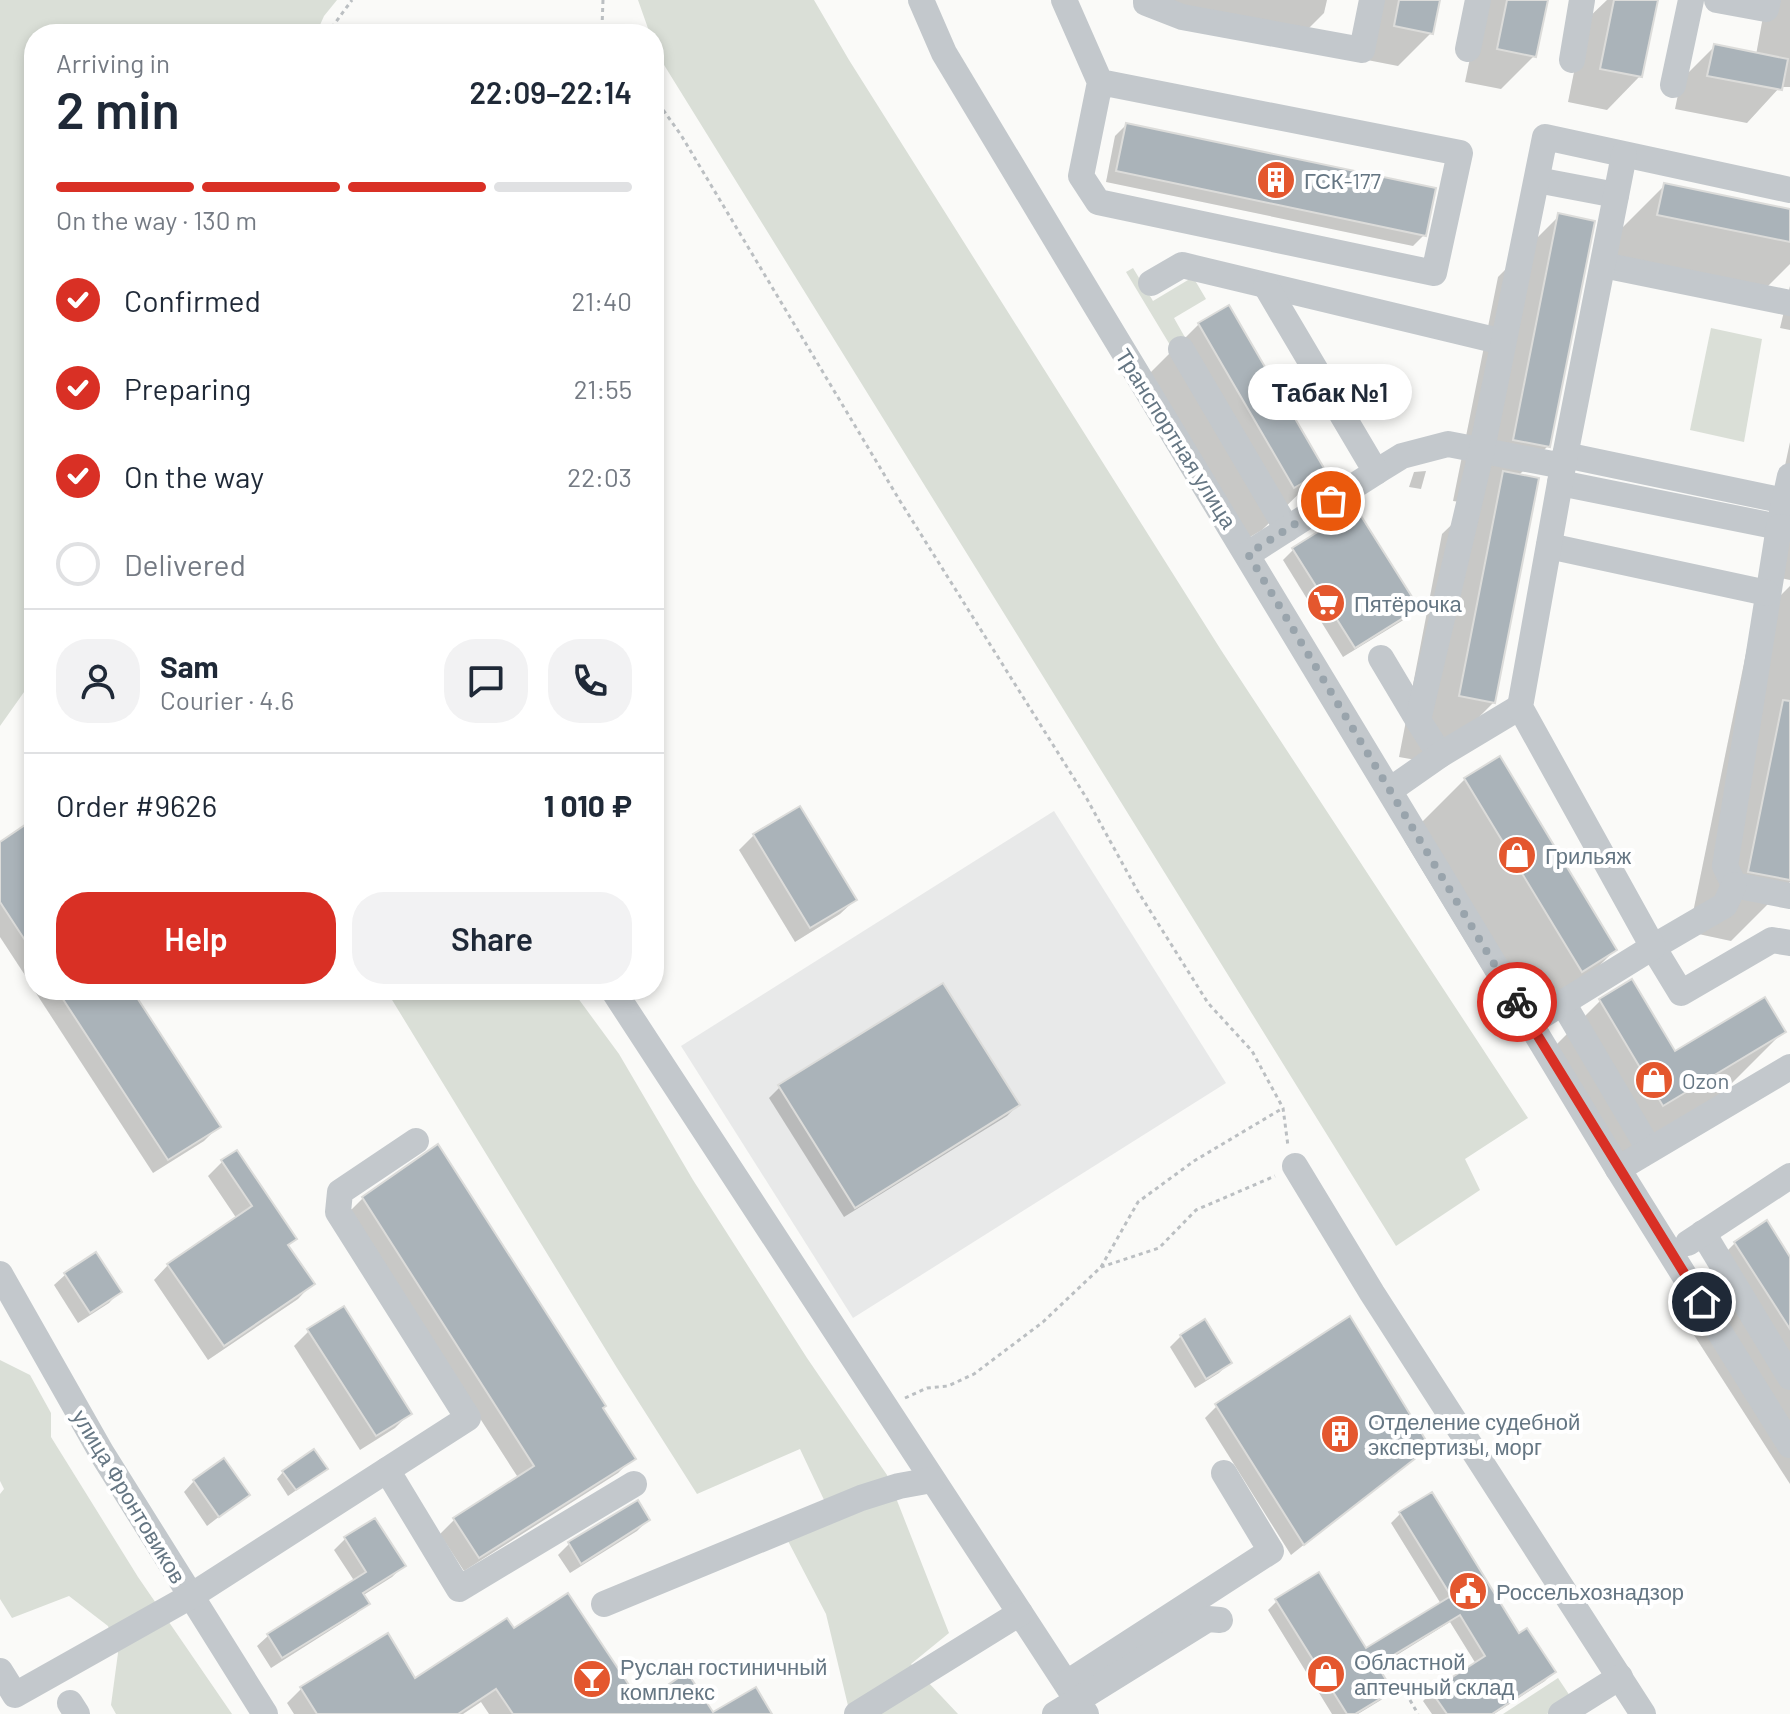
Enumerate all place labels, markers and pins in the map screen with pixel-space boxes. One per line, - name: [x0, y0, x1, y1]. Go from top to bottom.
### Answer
- building icon: ГСК-177: [1255, 159, 1297, 201]
- place label: ГСК-177: [1304, 167, 1381, 193]
- callout: Табак №1: [1249, 365, 1413, 421]
- pin: [1297, 467, 1365, 535]
- supermarket icon: Пятёрочка: [1305, 582, 1347, 624]
- place label: Пятёрочка: [1354, 590, 1463, 617]
- shop icon: Грильяж: [1496, 834, 1538, 876]
- place label: Грильяж: [1545, 842, 1631, 869]
- shop icon: Ozon: [1633, 1059, 1675, 1101]
- place label: Ozon: [1682, 1067, 1729, 1093]
- pin: [1668, 1268, 1736, 1336]
- place label: Отделение судебной экспертизы, морг: [1368, 1408, 1580, 1460]
- building icon: Отделение судебной экспертизы, морг: [1319, 1413, 1361, 1455]
- public building icon: Россельхознадзор: [1447, 1570, 1489, 1612]
- place label: Россельхознадзор: [1496, 1578, 1684, 1605]
- place label: Областной аптечный склад: [1354, 1648, 1515, 1700]
- place label: Руслан гостиничный комплекс: [620, 1653, 827, 1704]
- shop icon: Областной аптечный склад: [1305, 1653, 1347, 1695]
- bar icon: Руслан гостиничный комплекс: [571, 1658, 613, 1700]

